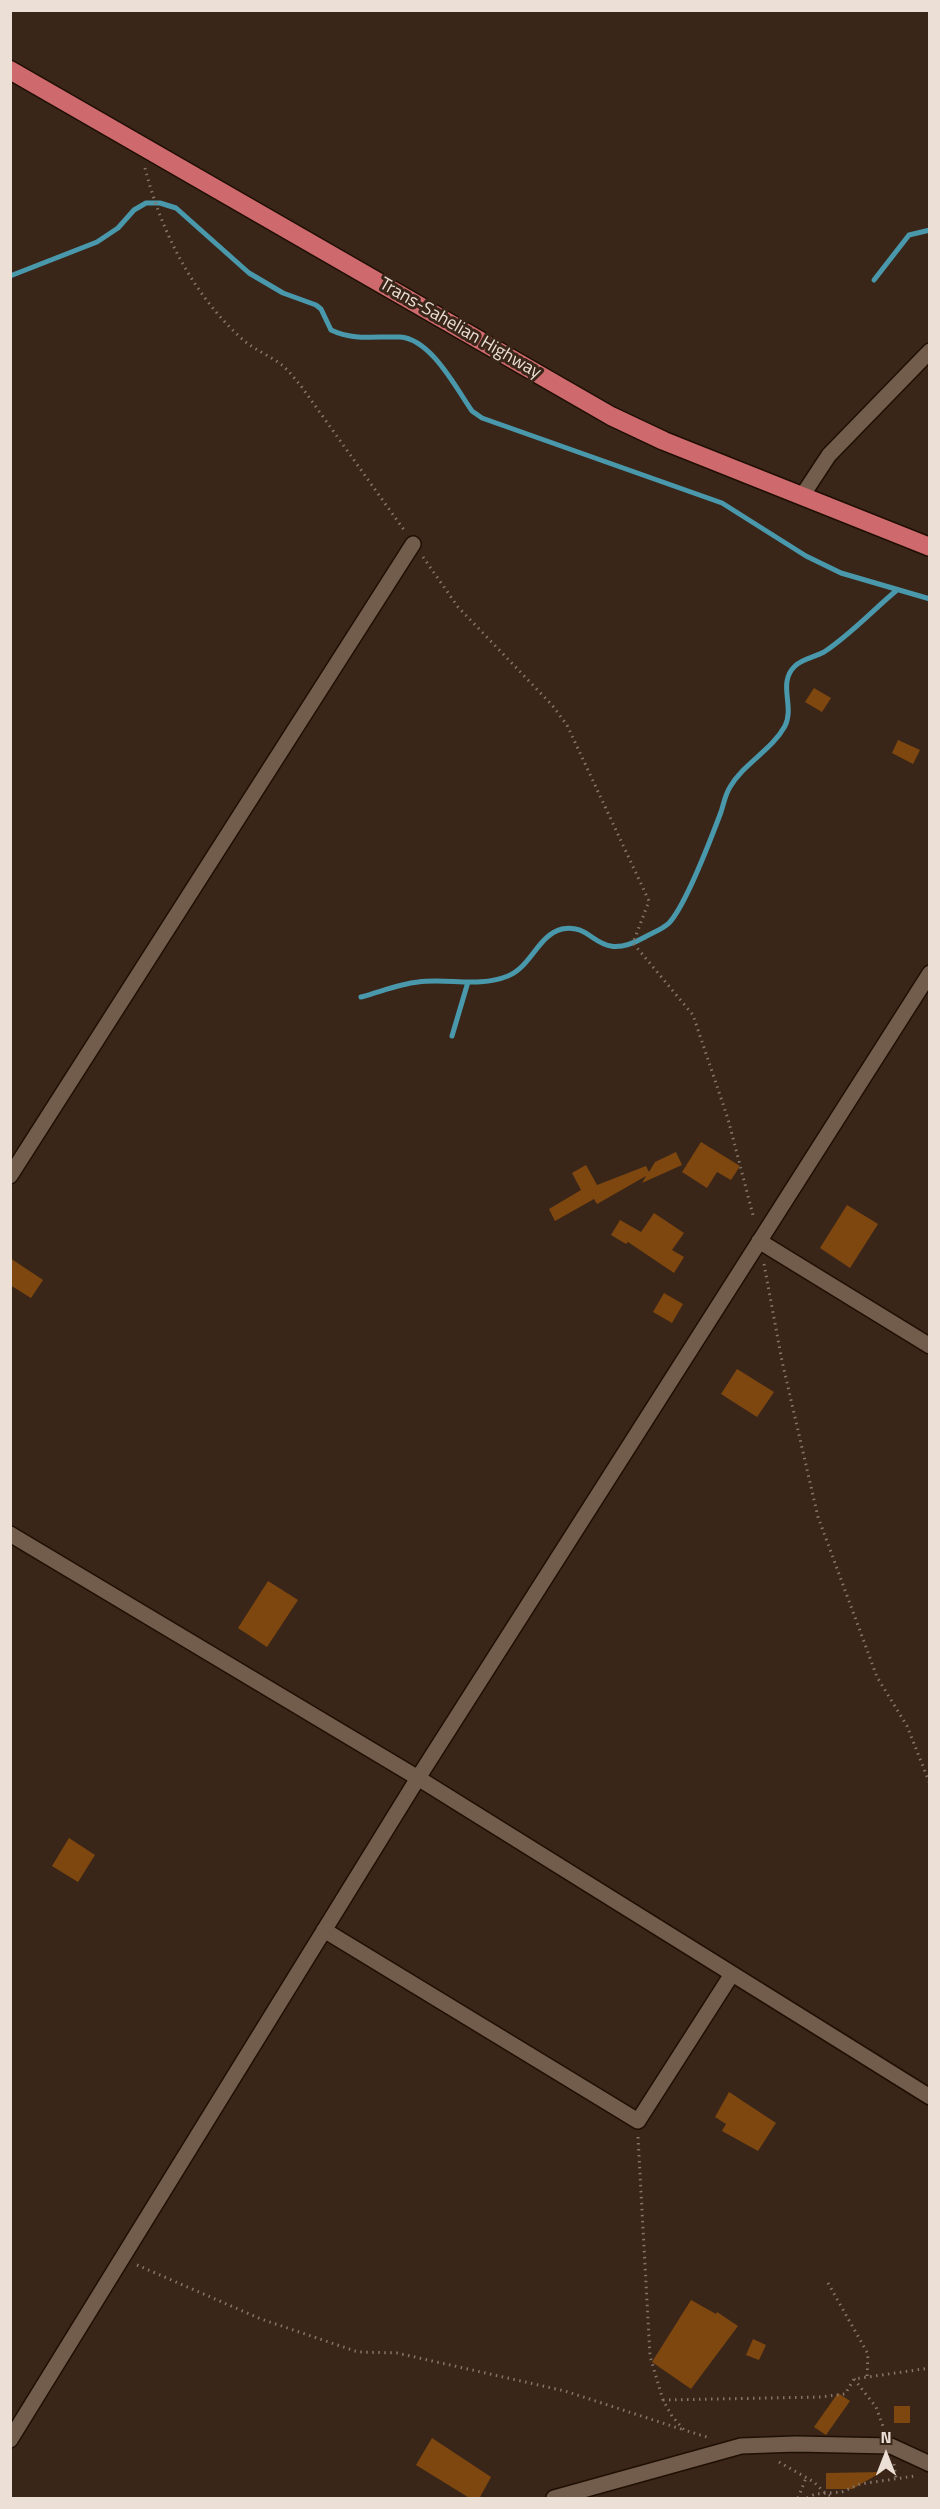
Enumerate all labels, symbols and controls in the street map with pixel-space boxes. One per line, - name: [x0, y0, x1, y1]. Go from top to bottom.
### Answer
- street label: Trans-Sahelian Highway: [375, 274, 545, 384]
- north arrow: [856, 2425, 916, 2485]
- text: N: [880, 2425, 892, 2449]

